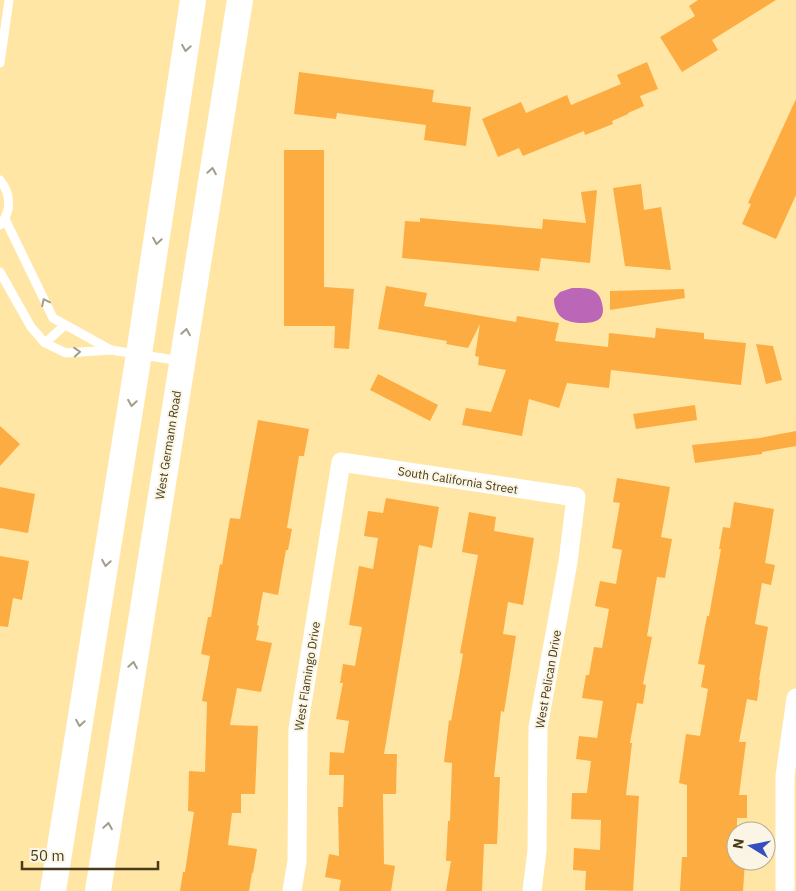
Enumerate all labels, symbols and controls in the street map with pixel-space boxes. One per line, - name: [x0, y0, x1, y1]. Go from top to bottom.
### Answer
- one-way arrow: [181, 45, 192, 53]
- one-way arrow: [206, 167, 216, 176]
- one-way arrow: [152, 237, 162, 246]
- one-way arrow: [41, 298, 51, 307]
- one-way arrow: [180, 327, 190, 336]
- one-way arrow: [73, 347, 81, 358]
- street label: West Germann Road: [152, 389, 184, 501]
- one-way arrow: [127, 398, 137, 407]
- street label: South California Street: [397, 463, 519, 497]
- one-way arrow: [101, 559, 112, 567]
- street label: West Flamingo Drive: [291, 620, 323, 732]
- street label: West Pelican Drive: [532, 628, 564, 729]
- one-way arrow: [127, 661, 138, 669]
- one-way arrow: [76, 719, 86, 728]
- one-way arrow: [102, 821, 113, 829]
- north arrow: [726, 821, 776, 871]
- text: N: [728, 837, 748, 850]
- scale bar: [22, 838, 159, 870]
- text: 50 m: [30, 846, 65, 865]

